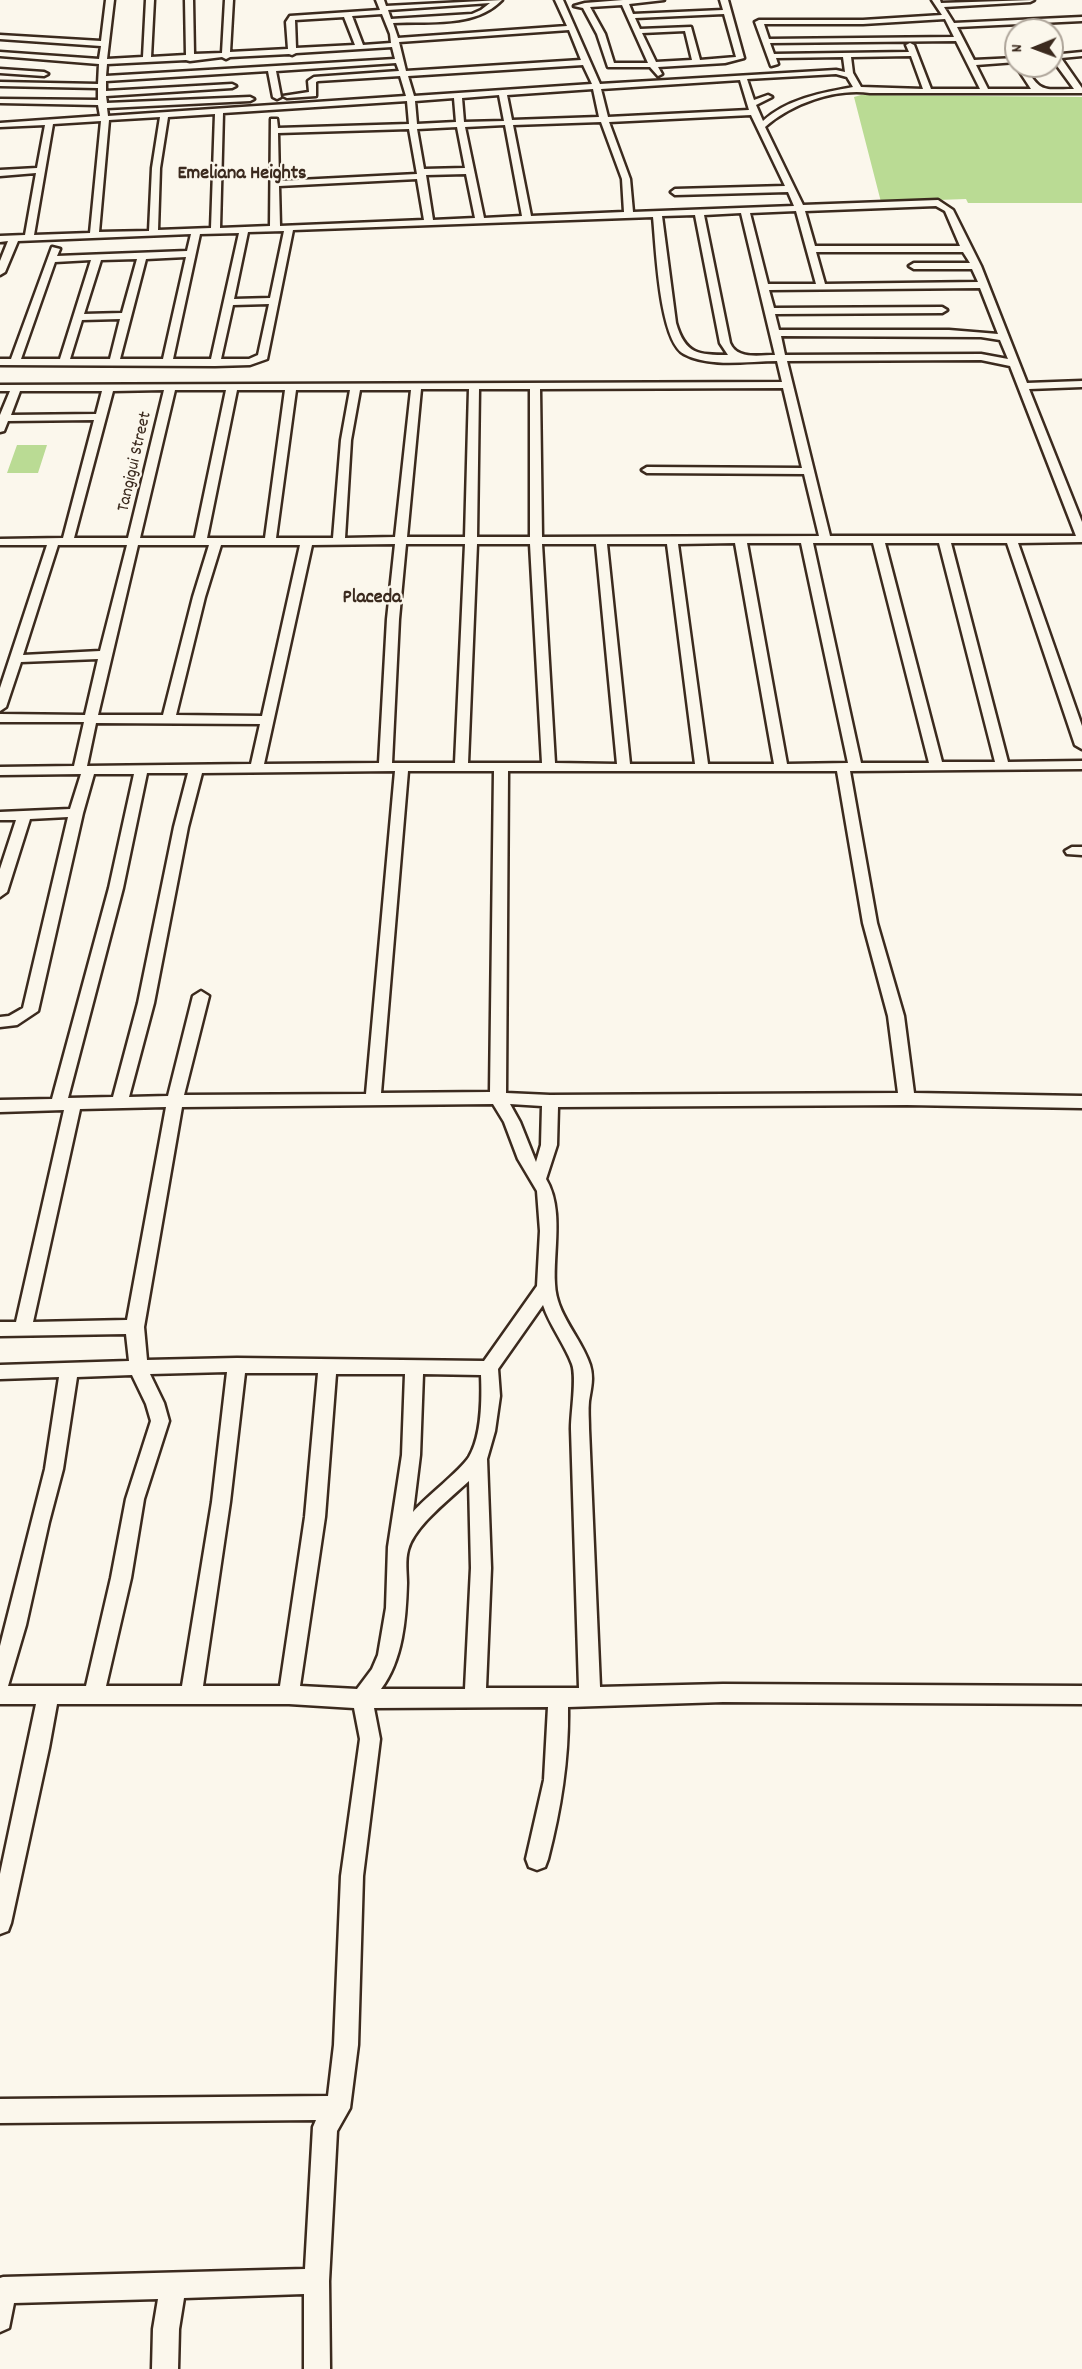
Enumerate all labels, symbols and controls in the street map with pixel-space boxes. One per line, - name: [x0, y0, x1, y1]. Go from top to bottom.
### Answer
- north arrow: [1004, 18, 1064, 78]
- text: N: [1006, 44, 1029, 52]
- district label: Emeliana Heights: [177, 163, 307, 187]
- street label: Tangigui Street: [114, 410, 158, 514]
- district label: Placeda: [343, 587, 401, 611]

